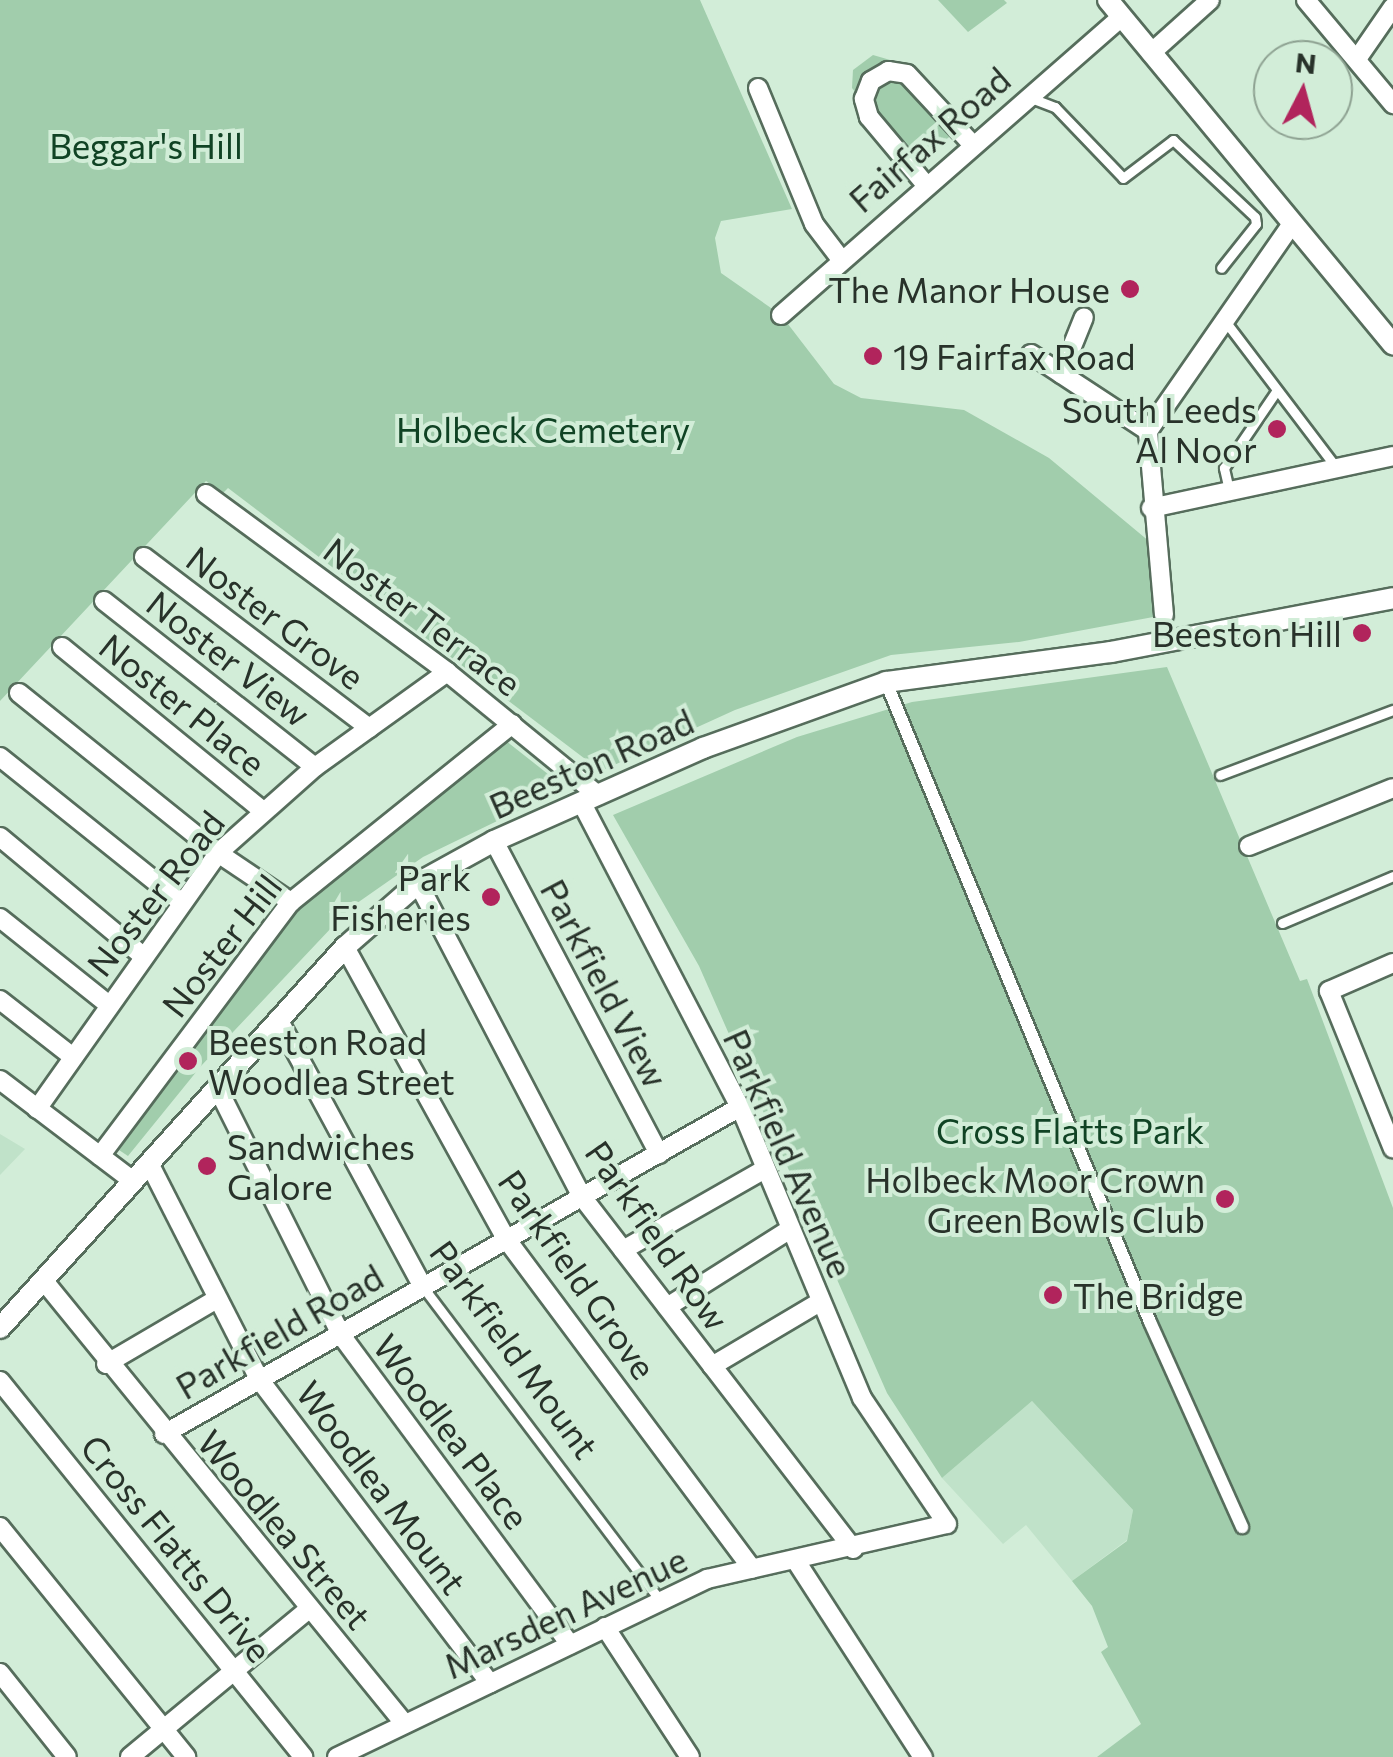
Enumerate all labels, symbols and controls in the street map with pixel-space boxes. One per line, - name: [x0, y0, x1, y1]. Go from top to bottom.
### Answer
- north arrow: [1253, 40, 1353, 140]
- text: N: [1294, 44, 1318, 80]
- street label: Fairfax Road: [840, 58, 1018, 220]
- park label: Beggar's Hill: [49, 124, 243, 166]
- place label: The Manor House: [828, 268, 1110, 310]
- marker: The Manor House: [1119, 278, 1141, 300]
- place label: 19 Fairfax Road: [893, 335, 1135, 377]
- marker: 19 Fairfax Road: [862, 345, 884, 367]
- place label: South Leeds Al Noor: [1062, 388, 1257, 470]
- park label: Holbeck Cemetery: [396, 408, 690, 450]
- marker: South Leeds Al Noor: [1266, 418, 1288, 440]
- street label: Noster Terrace: [316, 528, 530, 704]
- street label: Noster Grove: [179, 537, 373, 697]
- street label: Noster View: [139, 581, 319, 735]
- place label: Beeston Hill: [1152, 612, 1342, 654]
- marker: Beeston Hill: [1351, 622, 1373, 644]
- street label: Noster Place: [92, 624, 274, 784]
- street label: Beeston Road: [482, 699, 700, 827]
- street label: Noster Road: [78, 802, 232, 984]
- place label: Park Fisheries: [330, 856, 471, 938]
- street label: Noster Hill: [152, 865, 290, 1025]
- street label: Parkfield View: [533, 872, 677, 1094]
- marker: Park Fisheries: [480, 886, 502, 908]
- place label: Beeston Road Woodlea Street: [208, 1020, 455, 1102]
- street label: Parkfield Avenue: [716, 1023, 862, 1283]
- marker: Beeston Road Woodlea Street: [177, 1050, 199, 1072]
- park label: Cross Flatts Park: [936, 1109, 1204, 1151]
- place label: Sandwiches Galore: [227, 1125, 415, 1207]
- street label: Parkfield Row: [577, 1132, 739, 1338]
- marker: Sandwiches Galore: [196, 1155, 218, 1177]
- place label: Holbeck Moor Crown Green Bowls Club: [865, 1158, 1205, 1240]
- street label: Parkfield Grove: [490, 1161, 666, 1387]
- marker: Holbeck Moor Crown Green Bowls Club: [1214, 1188, 1236, 1210]
- street label: Parkfield Mount: [422, 1232, 608, 1466]
- street label: Parkfield Road: [168, 1255, 390, 1407]
- place label: The Bridge: [1073, 1274, 1244, 1316]
- marker: The Bridge: [1042, 1284, 1064, 1306]
- street label: Woodlea Place: [365, 1325, 539, 1537]
- street label: Woodlea Mount: [288, 1372, 476, 1602]
- street label: Woodlea Street: [190, 1421, 380, 1637]
- street label: Cross Flatts Drive: [73, 1426, 281, 1670]
- street label: Marsden Avenue: [437, 1537, 693, 1687]

